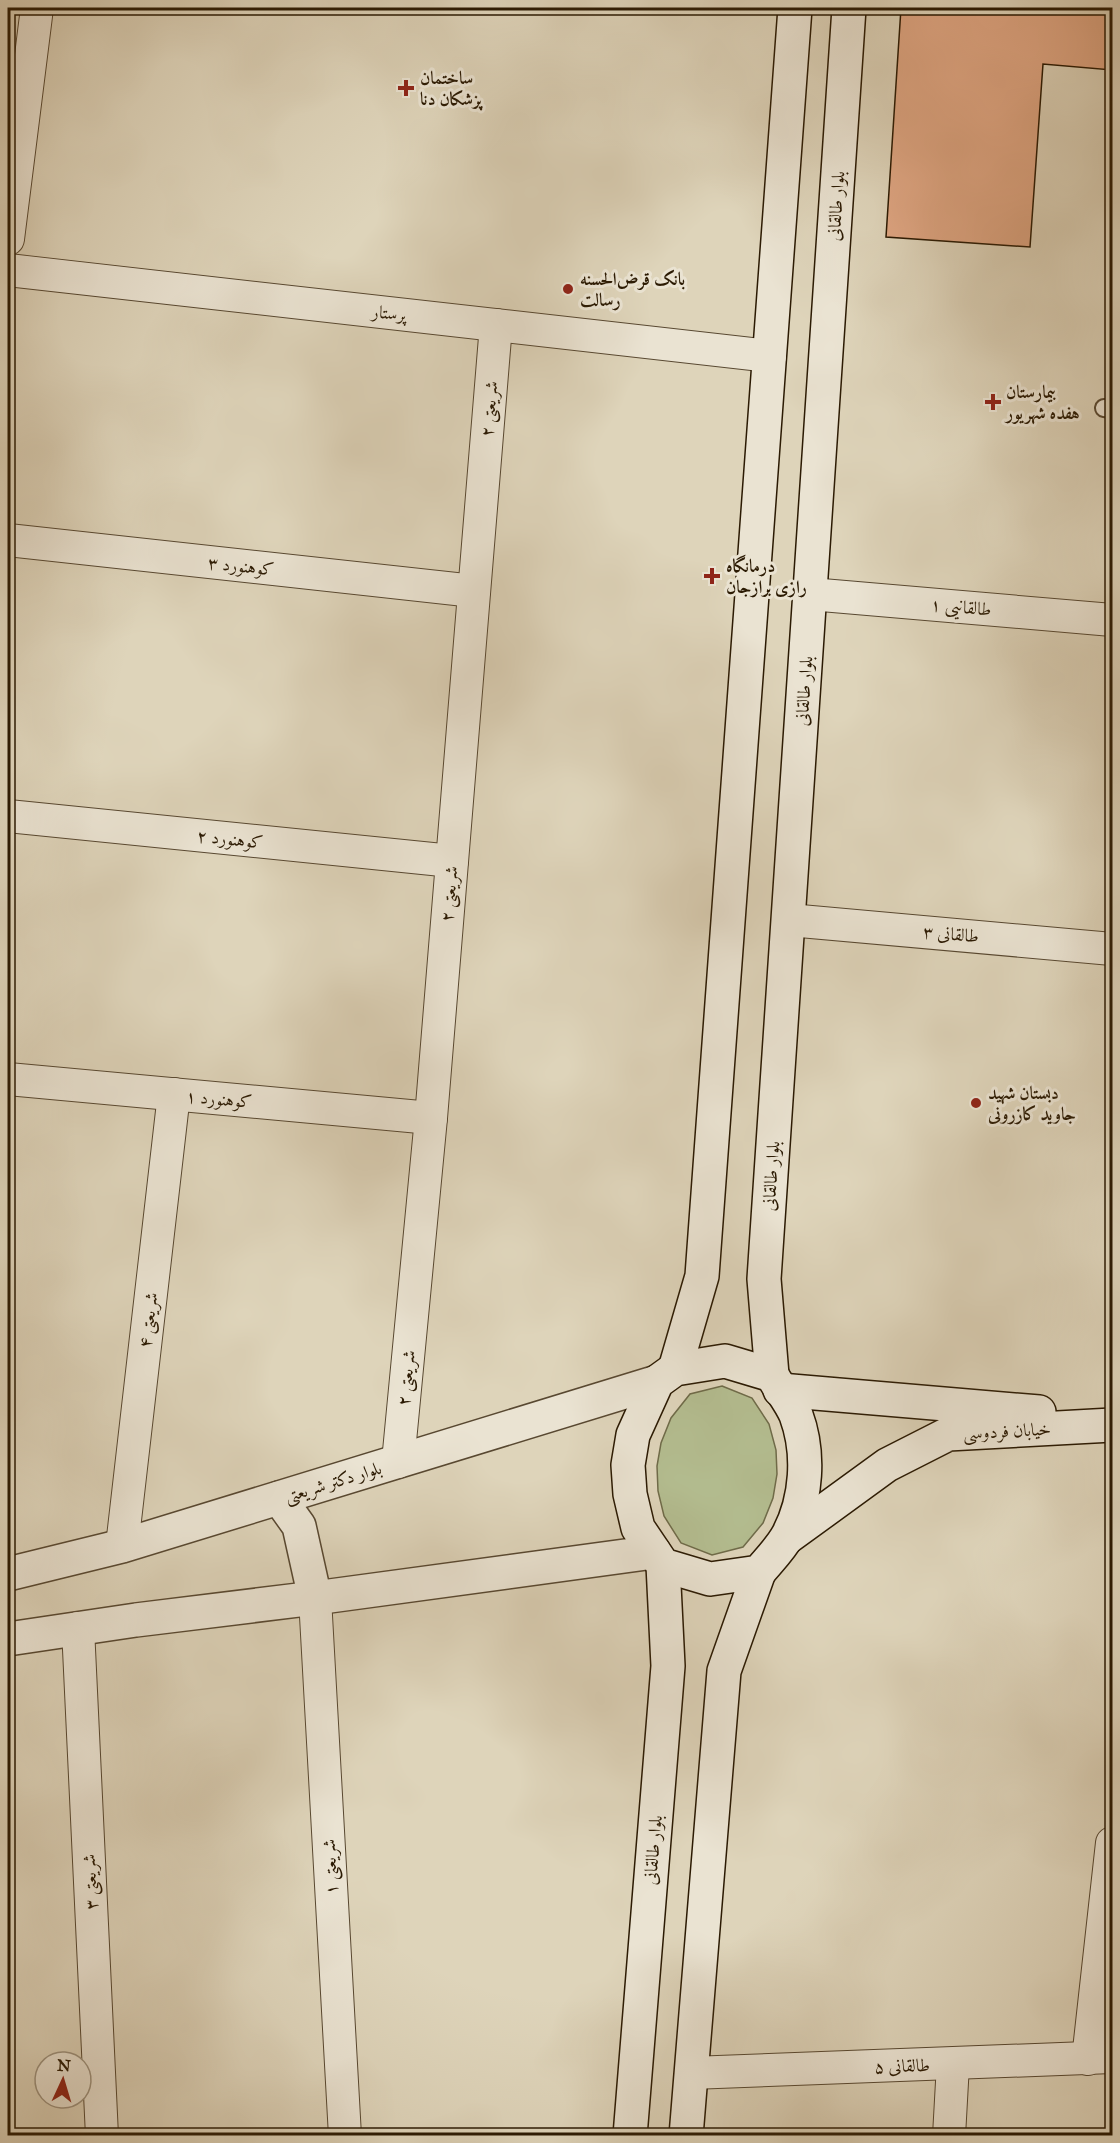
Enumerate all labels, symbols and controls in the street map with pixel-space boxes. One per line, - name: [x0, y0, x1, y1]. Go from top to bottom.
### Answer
- place label: ساختمان پزشکان دنا: [420, 67, 483, 111]
- marker: ساختمان پزشکان دنا: [397, 79, 415, 97]
- street label: بلوار طالقانی: [823, 170, 849, 242]
- place label: بانک قرض‌الحسنه رسالت: [580, 268, 685, 311]
- marker: بانک قرض‌الحسنه رسالت: [561, 282, 575, 296]
- street label: پرستار: [369, 300, 409, 326]
- street label: شریعتی ۲: [476, 380, 504, 438]
- place label: بیمارستان هفده شهریور: [1004, 381, 1080, 425]
- marker: بیمارستان هفده شهریور: [984, 393, 1002, 411]
- street label: کوهنورد ۳: [207, 552, 275, 580]
- place label: درمانگاه رازی برازجان: [726, 554, 807, 598]
- marker: درمانگاه رازی برازجان: [703, 567, 721, 585]
- street label: طالقانیی ۱: [929, 593, 992, 624]
- street label: بلوار طالقانی: [791, 655, 817, 727]
- street label: کوهنورد ۲: [196, 825, 264, 853]
- street label: شریعتی ۲: [436, 865, 464, 923]
- street label: طالقانی ۳: [922, 921, 980, 947]
- place label: دبستان شهید جاوید کازرونی: [987, 1082, 1076, 1125]
- street label: کوهنورد ۱: [185, 1085, 253, 1113]
- marker: دبستان شهید جاوید کازرونی: [969, 1096, 983, 1110]
- street label: بلوار طالقانی: [758, 1140, 784, 1212]
- street label: شریعتی ۴: [134, 1291, 164, 1349]
- street label: شریعتی ۲: [392, 1349, 422, 1407]
- street label: خیابان فردوسی: [962, 1418, 1052, 1446]
- street label: بلوار دکتر شریعتی: [282, 1457, 385, 1509]
- street label: بلوار طالقانی: [639, 1814, 667, 1886]
- street label: شریعتی ۱: [318, 1838, 344, 1895]
- street label: شریعتی ۳: [78, 1853, 104, 1910]
- north arrow: [33, 2050, 93, 2110]
- street label: طالقانی ۵: [874, 2054, 930, 2078]
- text: N: [57, 2056, 72, 2076]

